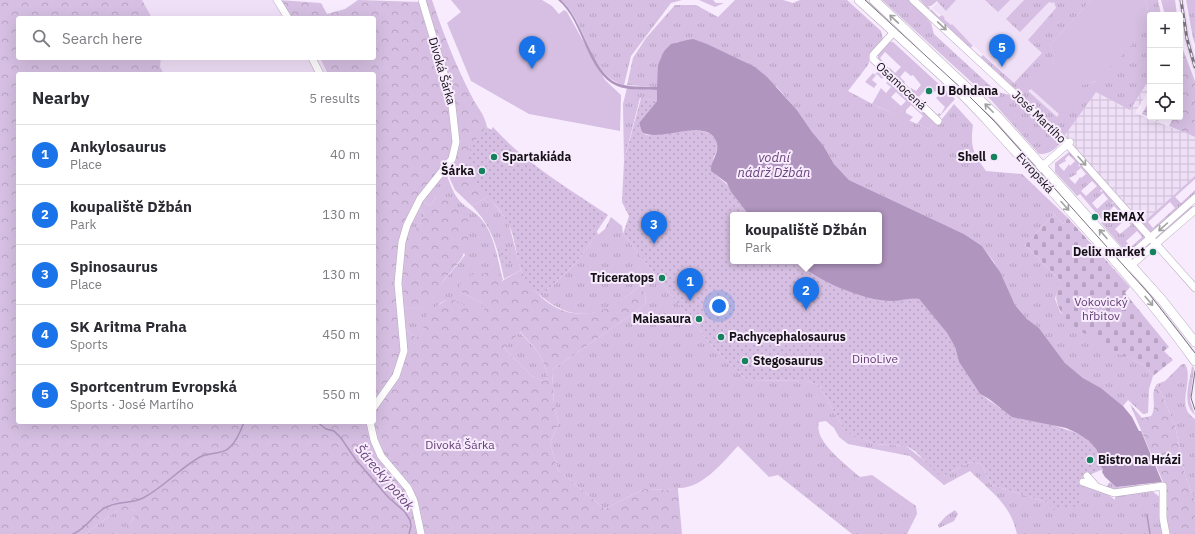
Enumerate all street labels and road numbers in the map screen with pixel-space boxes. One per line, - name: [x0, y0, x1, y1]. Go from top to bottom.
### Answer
- street label: Divoká Šárka: [426, 35, 459, 107]
- street label: Osamocená: [873, 58, 930, 113]
- street label: José Martího: [1009, 87, 1070, 146]
- street label: Evropská: [1013, 149, 1058, 196]

